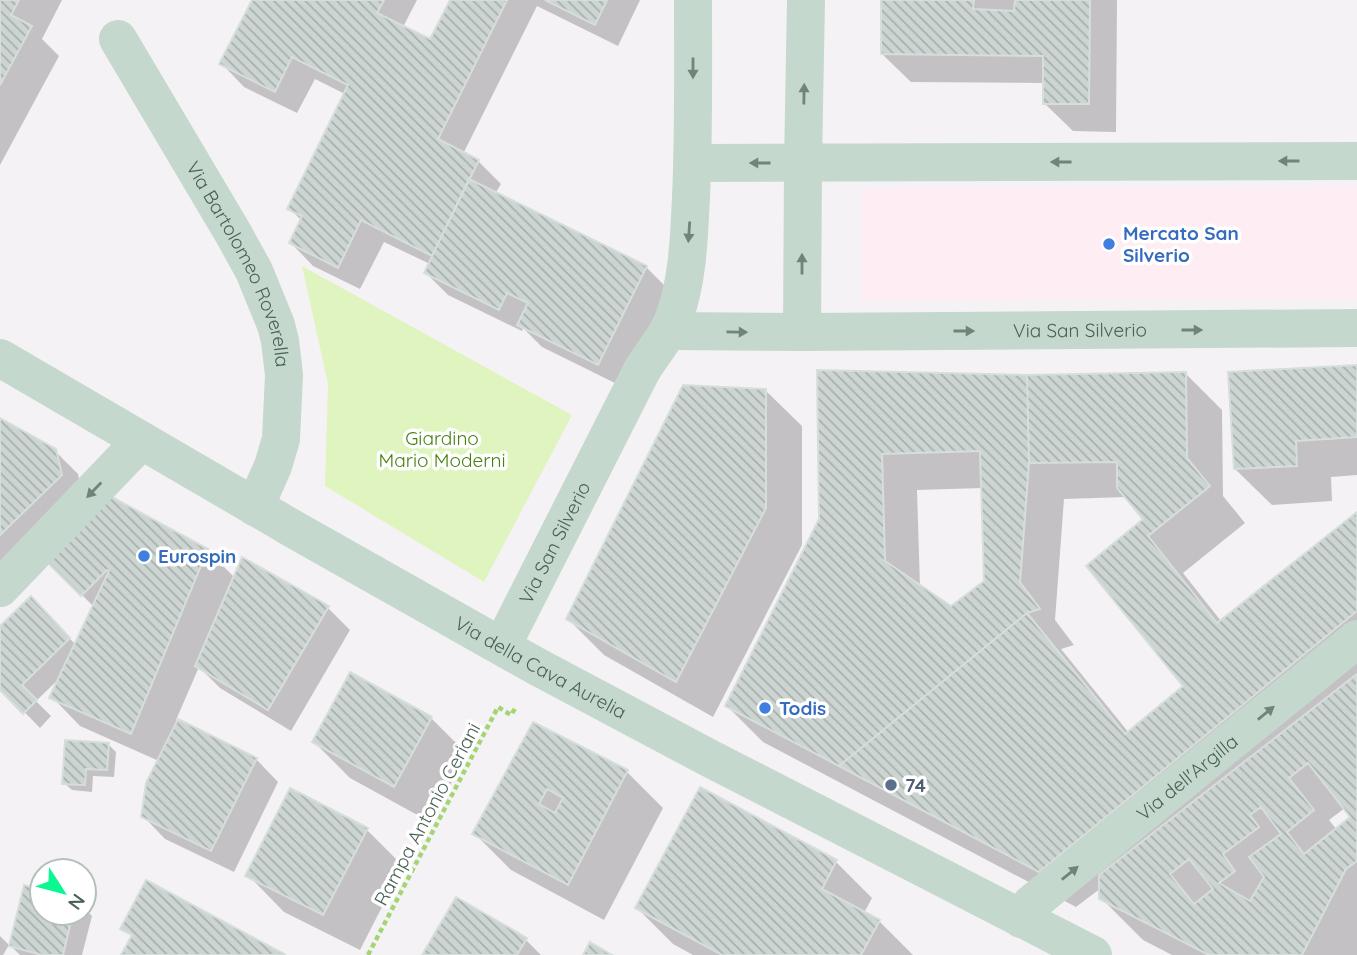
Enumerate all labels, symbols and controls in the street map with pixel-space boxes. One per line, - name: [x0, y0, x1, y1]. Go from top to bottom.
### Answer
- one-way arrow: [687, 57, 699, 79]
- one-way arrow: [799, 83, 810, 105]
- one-way arrow: [1278, 155, 1300, 167]
- one-way arrow: [1050, 156, 1072, 168]
- street label: Via Bartolomeo Roverella: [181, 157, 295, 368]
- one-way arrow: [749, 157, 771, 169]
- one-way arrow: [684, 221, 695, 243]
- place label: Mercato San Silverio: [1123, 221, 1239, 267]
- marker: Mercato San Silverio: [1101, 236, 1117, 252]
- one-way arrow: [796, 253, 808, 275]
- street label: Via San Silverio: [1013, 318, 1147, 342]
- one-way arrow: [1181, 324, 1203, 335]
- one-way arrow: [954, 325, 976, 337]
- one-way arrow: [726, 326, 748, 338]
- park label: Giardino Mario Moderni: [378, 426, 506, 472]
- street label: Via San Silverio: [513, 477, 596, 608]
- one-way arrow: [86, 481, 102, 498]
- place label: Eurospin: [158, 544, 236, 568]
- marker: Eurospin: [136, 548, 152, 564]
- street label: Via della Cava Aurelia: [451, 611, 631, 724]
- place label: Todis: [779, 696, 826, 720]
- marker: Todis: [757, 700, 773, 716]
- one-way arrow: [1256, 706, 1274, 721]
- street label: Rampa Antonio Ceriani: [369, 718, 485, 910]
- street label: Via dell'Argilla: [1131, 729, 1242, 826]
- place label: 74: [905, 773, 926, 797]
- marker: 74: [883, 777, 899, 793]
- north arrow: [28, 857, 98, 927]
- one-way arrow: [1061, 865, 1079, 880]
- text: N: [63, 889, 91, 915]

